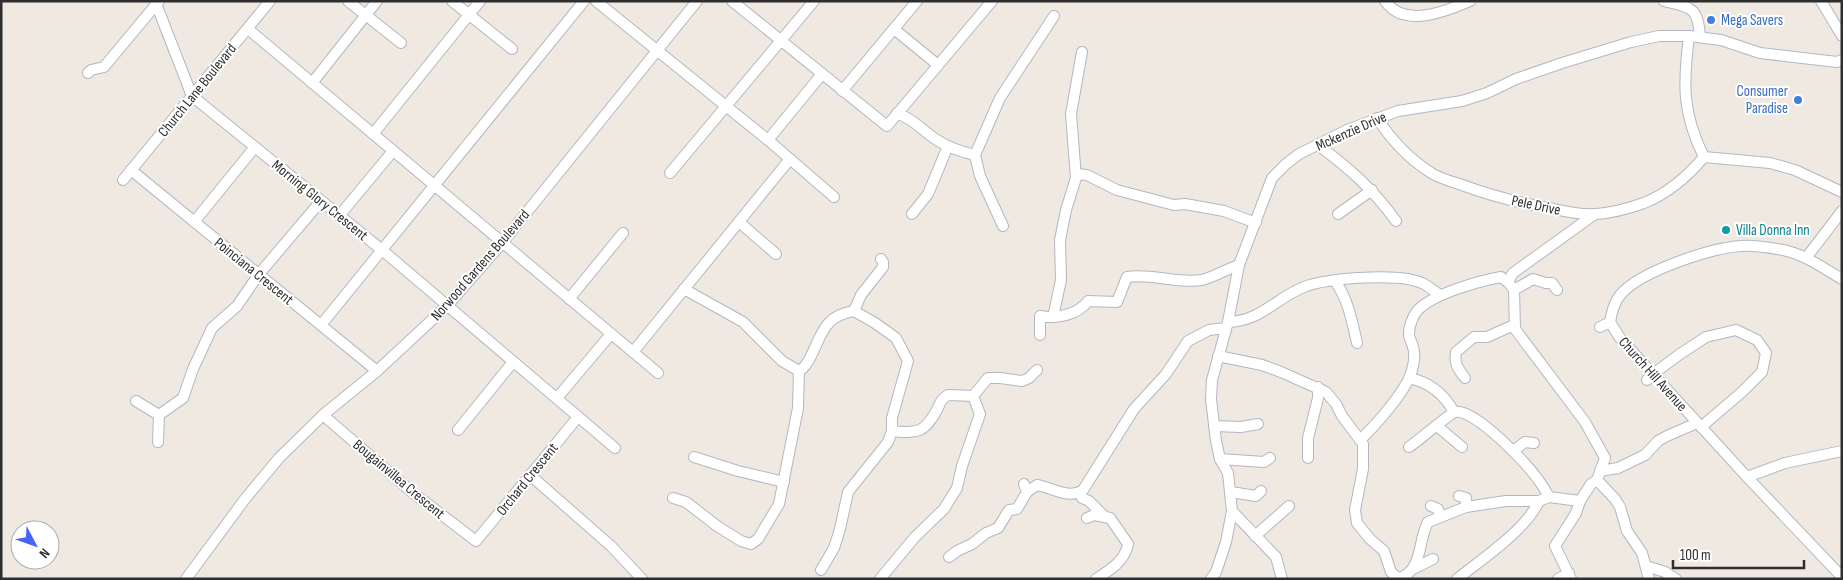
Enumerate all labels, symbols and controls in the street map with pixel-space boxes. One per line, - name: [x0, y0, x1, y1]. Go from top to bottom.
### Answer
- place label: Mega Savers: [1721, 11, 1783, 30]
- marker: Mega Savers: [1705, 14, 1717, 26]
- street label: Church Lane Boulevard: [154, 40, 241, 141]
- place label: Consumer Paradise: [1737, 82, 1789, 118]
- marker: Consumer Paradise: [1792, 94, 1804, 106]
- street label: Mckenzie Drive: [1313, 107, 1390, 156]
- street label: Morning Glory Crescent: [268, 156, 372, 245]
- street label: Pele Drive: [1510, 191, 1562, 220]
- street label: Norwood Gardens Boulevard: [427, 206, 534, 325]
- place label: Villa Donna Inn: [1736, 221, 1810, 240]
- marker: Villa Donna Inn: [1720, 224, 1732, 236]
- street label: Poinciana Crescent: [210, 234, 298, 309]
- street label: Church Hill Avenue: [1614, 333, 1691, 416]
- street label: Bougainvillea Crescent: [349, 435, 449, 524]
- street label: Orchard Crescent: [492, 439, 563, 520]
- north arrow: [10, 520, 60, 570]
- scale bar: [1673, 538, 1804, 570]
- text: N: [36, 545, 53, 562]
- text: 100 m: [1680, 546, 1711, 565]

